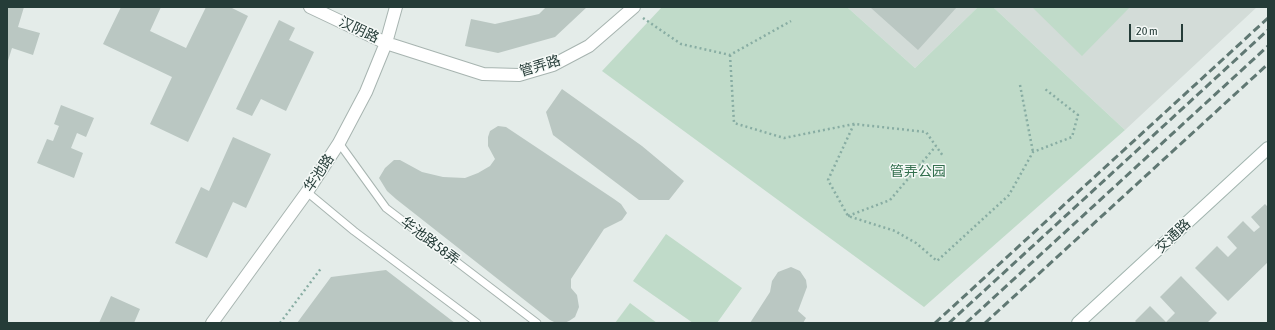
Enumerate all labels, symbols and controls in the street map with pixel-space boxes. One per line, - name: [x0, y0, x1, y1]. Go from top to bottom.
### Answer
- street label: 汉阴路: [336, 14, 382, 46]
- scale bar: [1131, 16, 1185, 42]
- text: 20 m: [1136, 24, 1158, 38]
- street label: 管弄路: [517, 52, 563, 80]
- street label: 华池路: [300, 151, 338, 195]
- park label: 管弄公园: [890, 164, 946, 180]
- street label: 华池路58弄: [397, 213, 463, 269]
- street label: 交通路: [1152, 216, 1194, 256]

